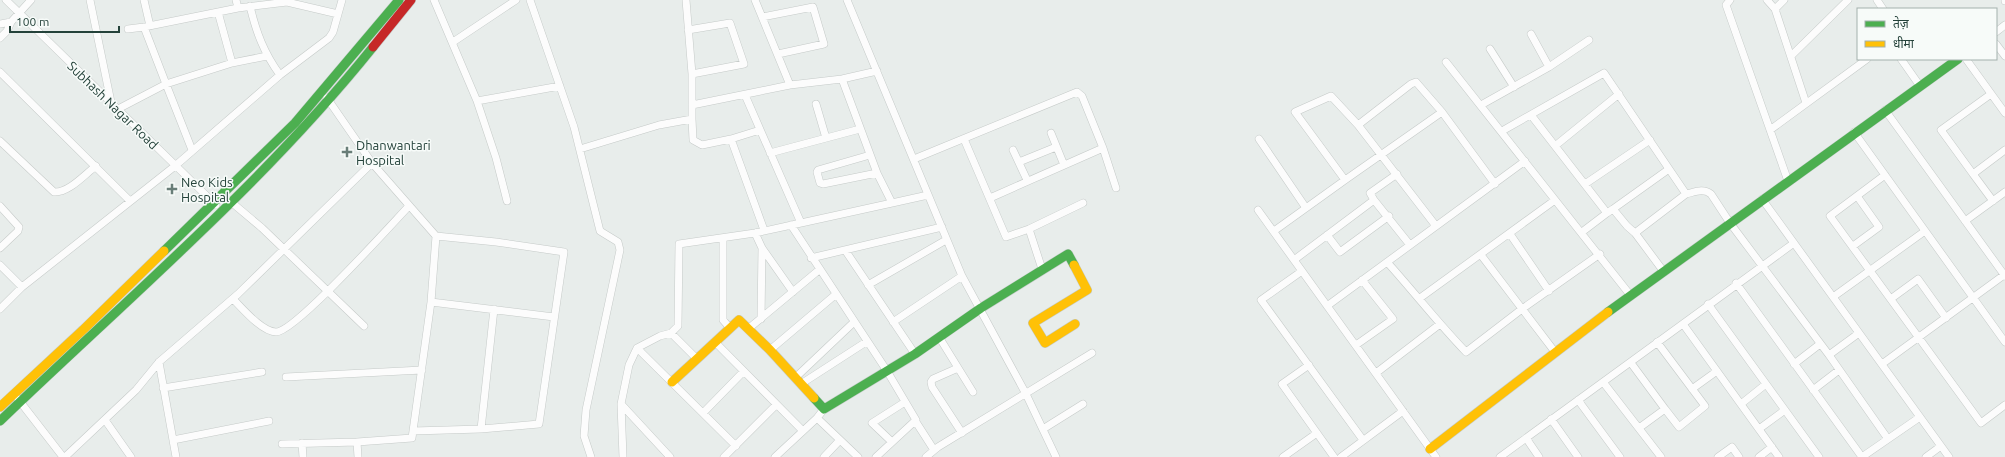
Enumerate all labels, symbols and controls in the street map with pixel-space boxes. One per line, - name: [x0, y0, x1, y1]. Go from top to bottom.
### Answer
- scale bar: [10, 8, 119, 34]
- legend: [1857, 8, 1997, 60]
- text: 100 m: [16, 15, 49, 28]
- text: तेज़: [1893, 16, 1910, 30]
- text: धीमा: [1893, 36, 1915, 50]
- street label: Subhash Nagar Road: [65, 58, 161, 152]
- place label: Dhanwantari Hospital: [356, 138, 431, 167]
- marker: Dhanwantari Hospital: [341, 146, 353, 158]
- place label: Neo Kids Hospital: [181, 175, 233, 204]
- marker: Neo Kids Hospital: [166, 183, 178, 195]

